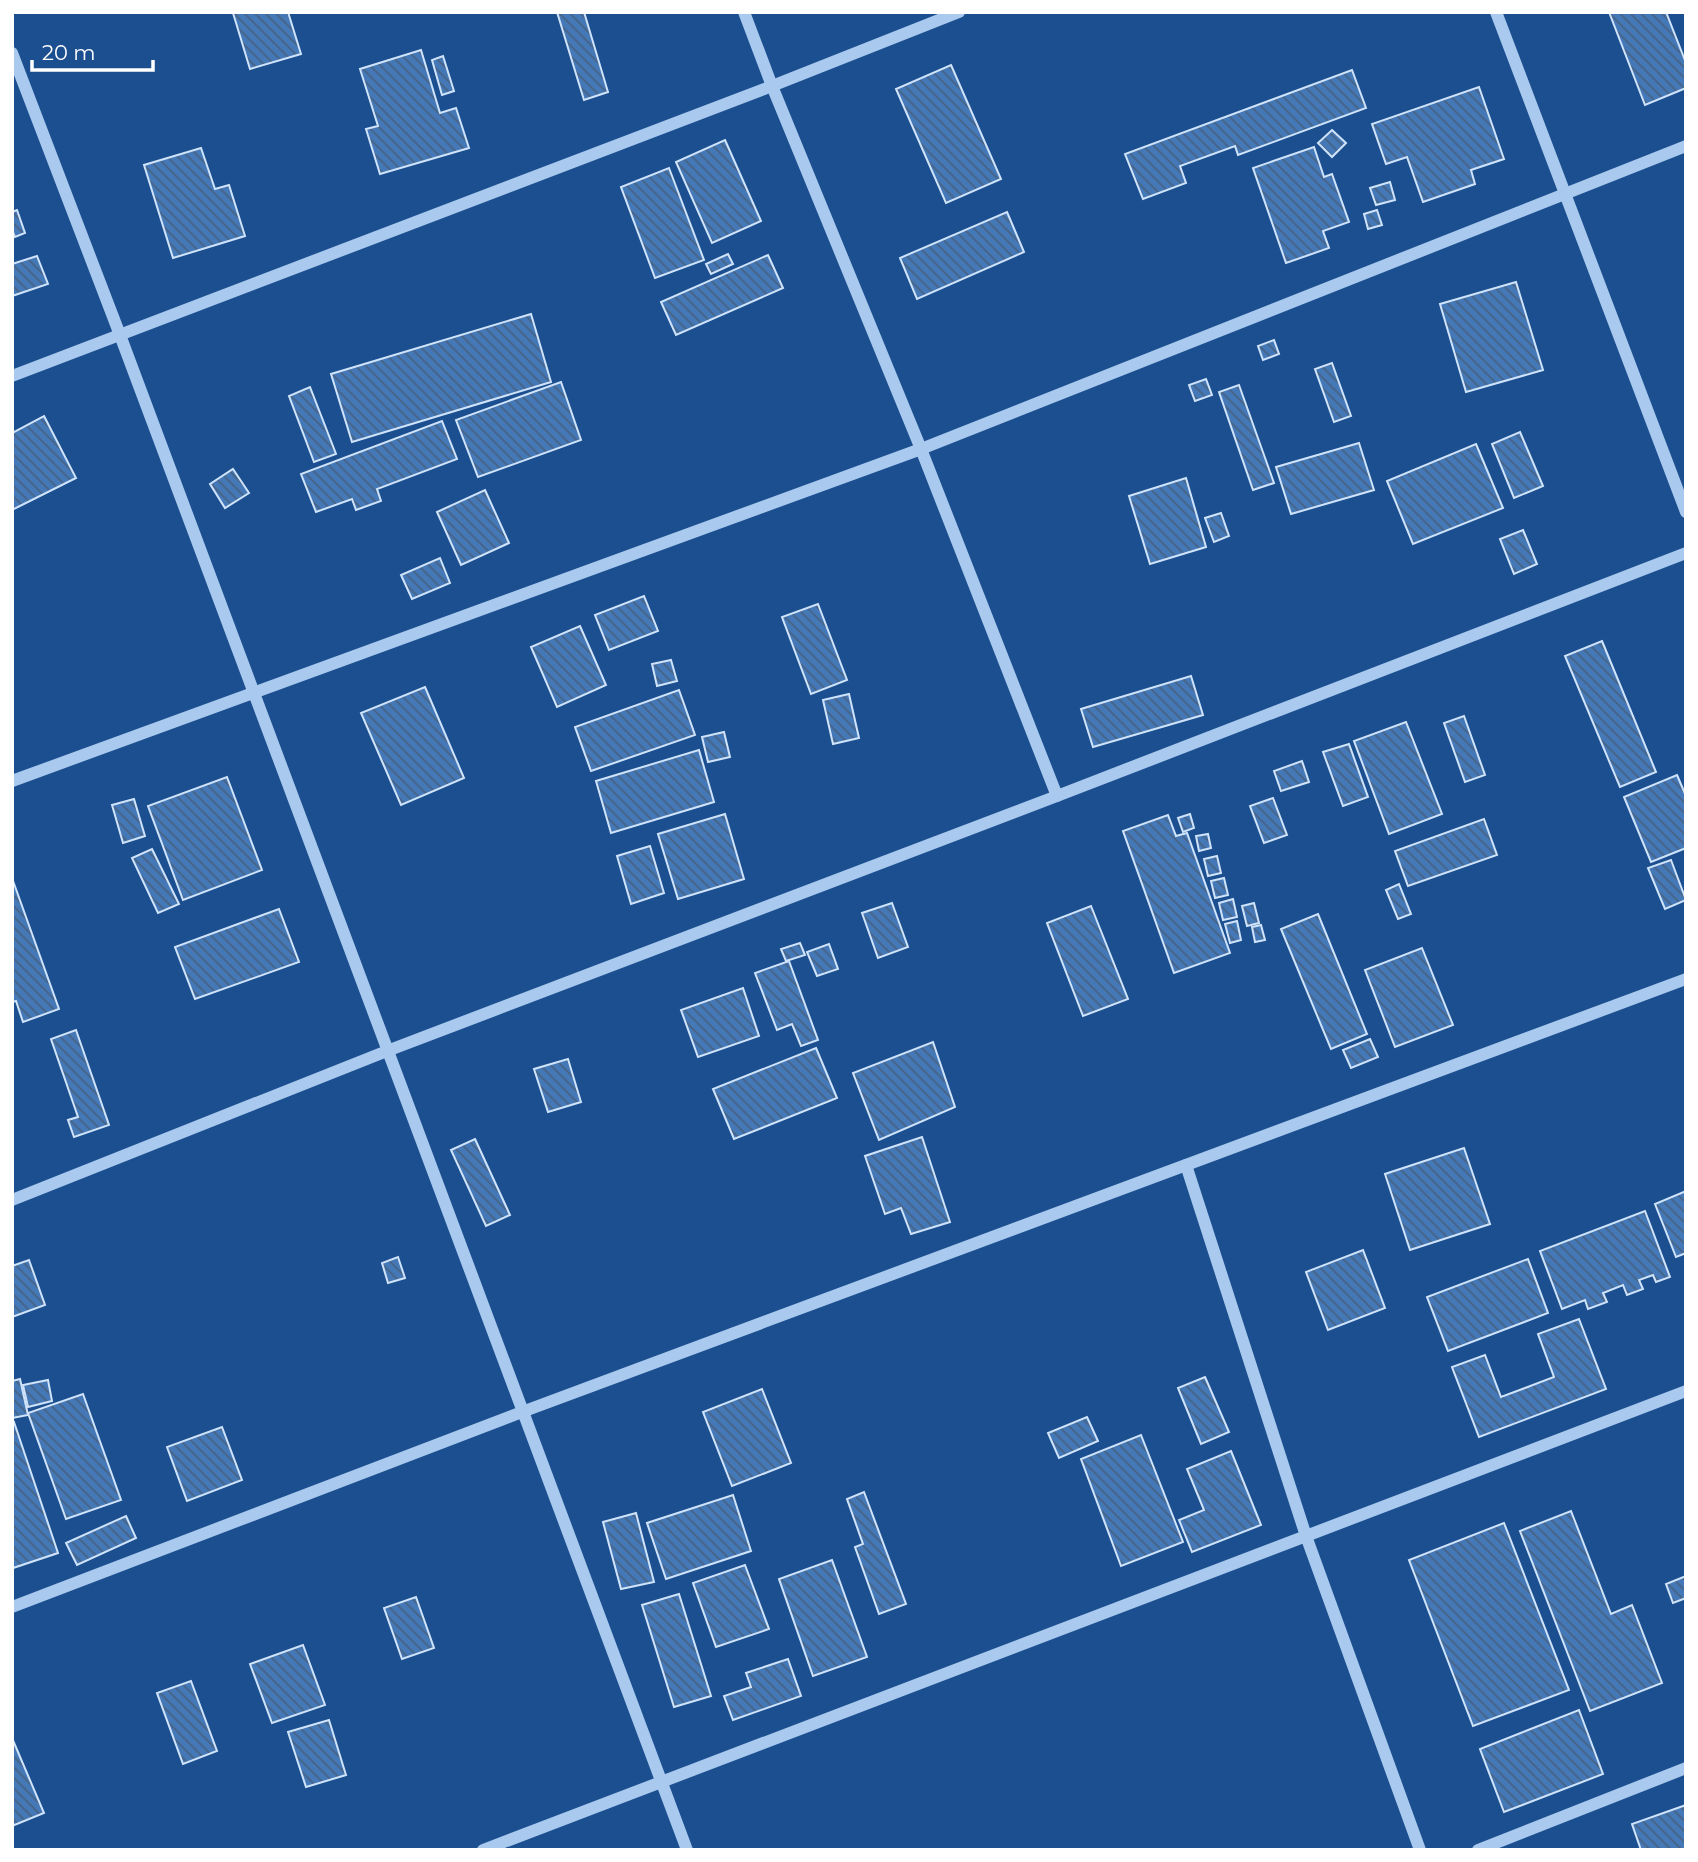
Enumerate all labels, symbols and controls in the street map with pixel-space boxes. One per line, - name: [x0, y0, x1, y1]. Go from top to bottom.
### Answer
- scale bar: [32, 28, 152, 72]
- text: 20 m: [42, 40, 96, 65]

